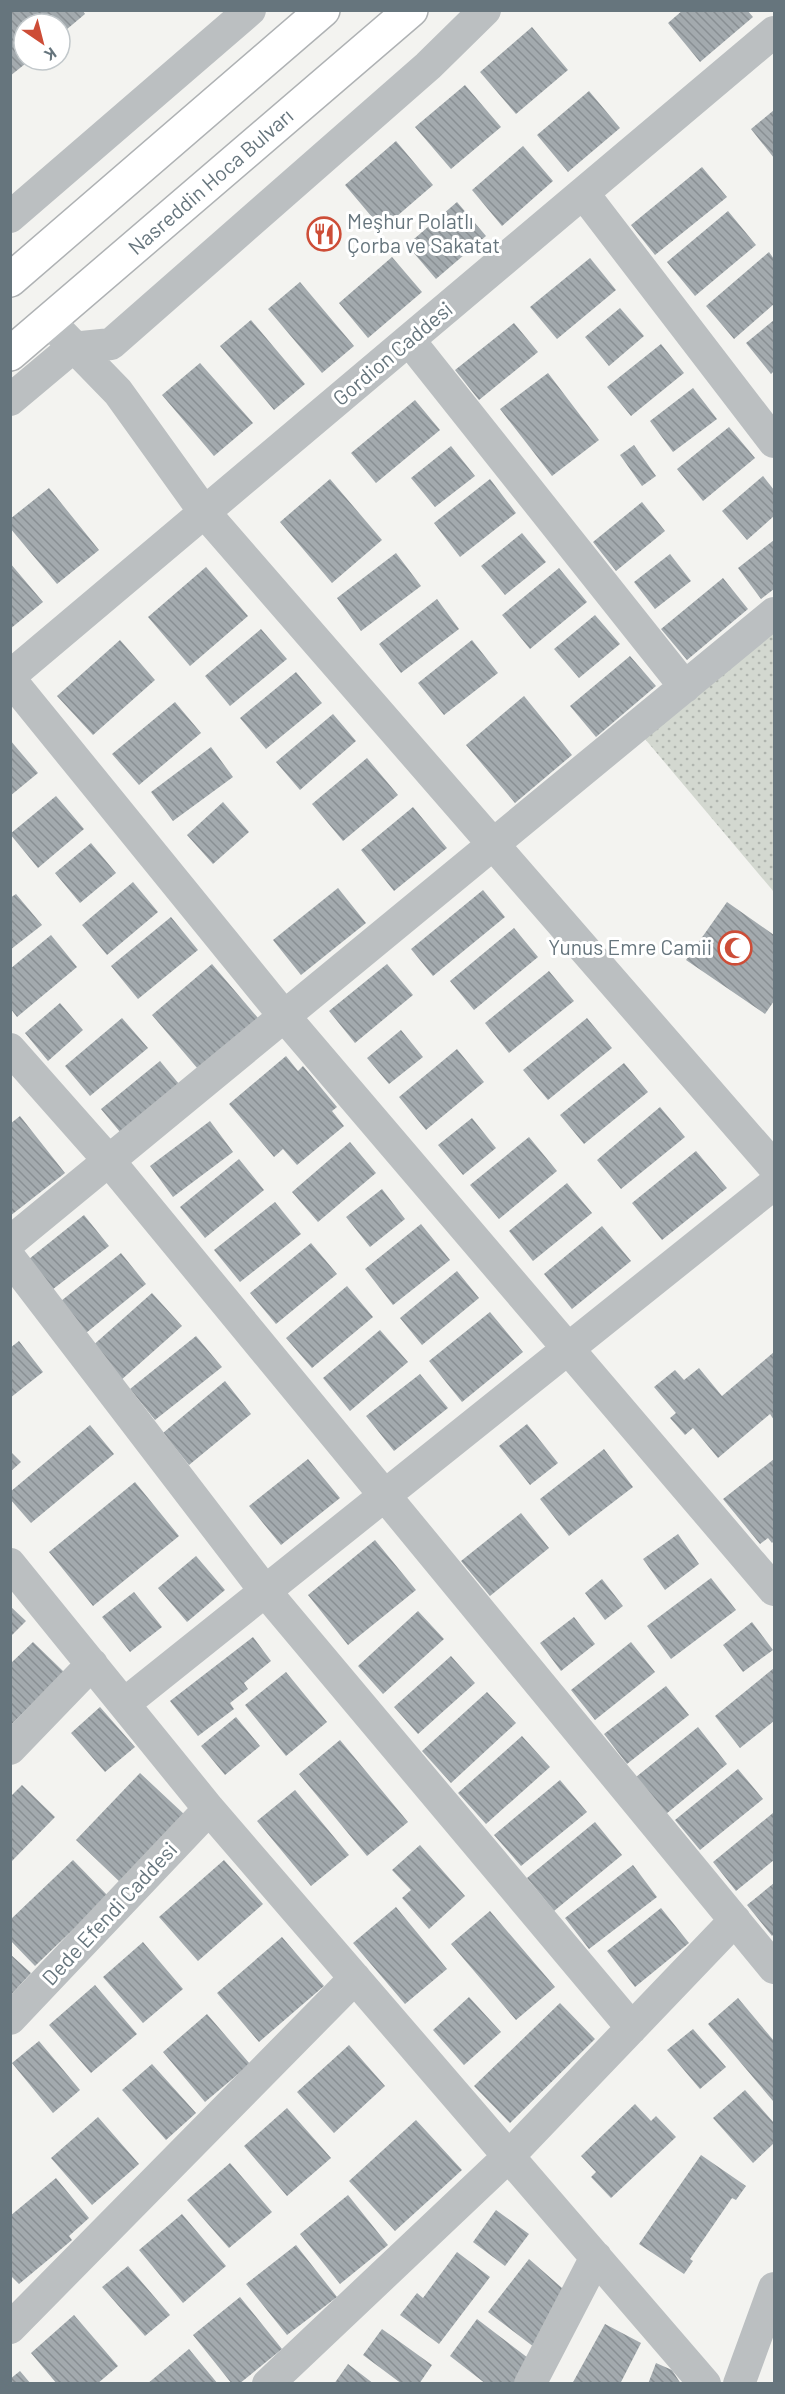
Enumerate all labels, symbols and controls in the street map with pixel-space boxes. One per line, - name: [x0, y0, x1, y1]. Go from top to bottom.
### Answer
- north arrow: [12, 12, 72, 72]
- text: K: [41, 44, 60, 65]
- street label: Nasreddin Hoca Bulvarı: [123, 103, 298, 259]
- place label: Meşhur Polatlı Çorba ve Sakatat: [347, 208, 500, 257]
- restaurant icon: Meşhur Polatlı Çorba ve Sakatat: [306, 216, 342, 252]
- street label: Gordion Caddesi: [327, 296, 457, 410]
- mosque icon: Yunus Emre Camii: [717, 930, 753, 966]
- place label: Yunus Emre Camii: [548, 934, 712, 959]
- street label: Dede Efendi Caddesi: [36, 1836, 182, 1990]

